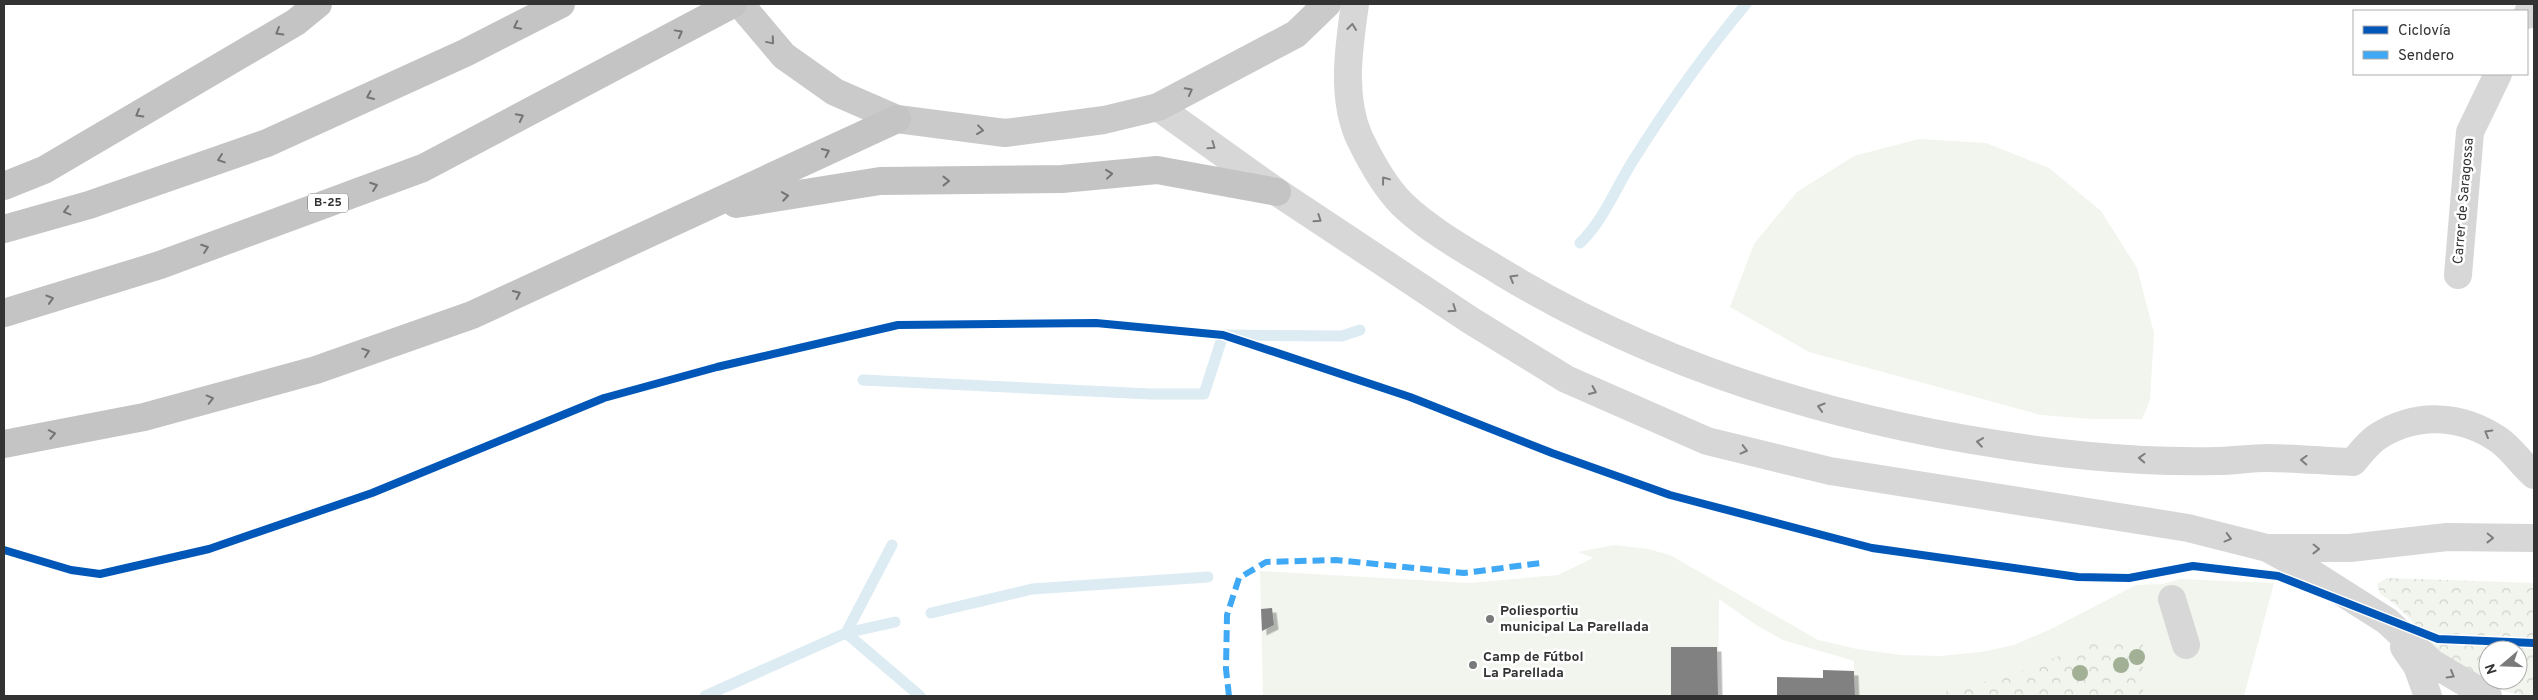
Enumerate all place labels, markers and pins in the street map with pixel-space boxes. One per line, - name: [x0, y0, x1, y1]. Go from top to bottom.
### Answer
- place label: Poliesportiu municipal La Parellada: [1500, 603, 1649, 636]
- marker: Poliesportiu municipal La Parellada: [1484, 613, 1496, 625]
- place label: Camp de Fútbol La Parellada: [1483, 649, 1584, 682]
- marker: Camp de Fútbol La Parellada: [1467, 659, 1479, 671]

